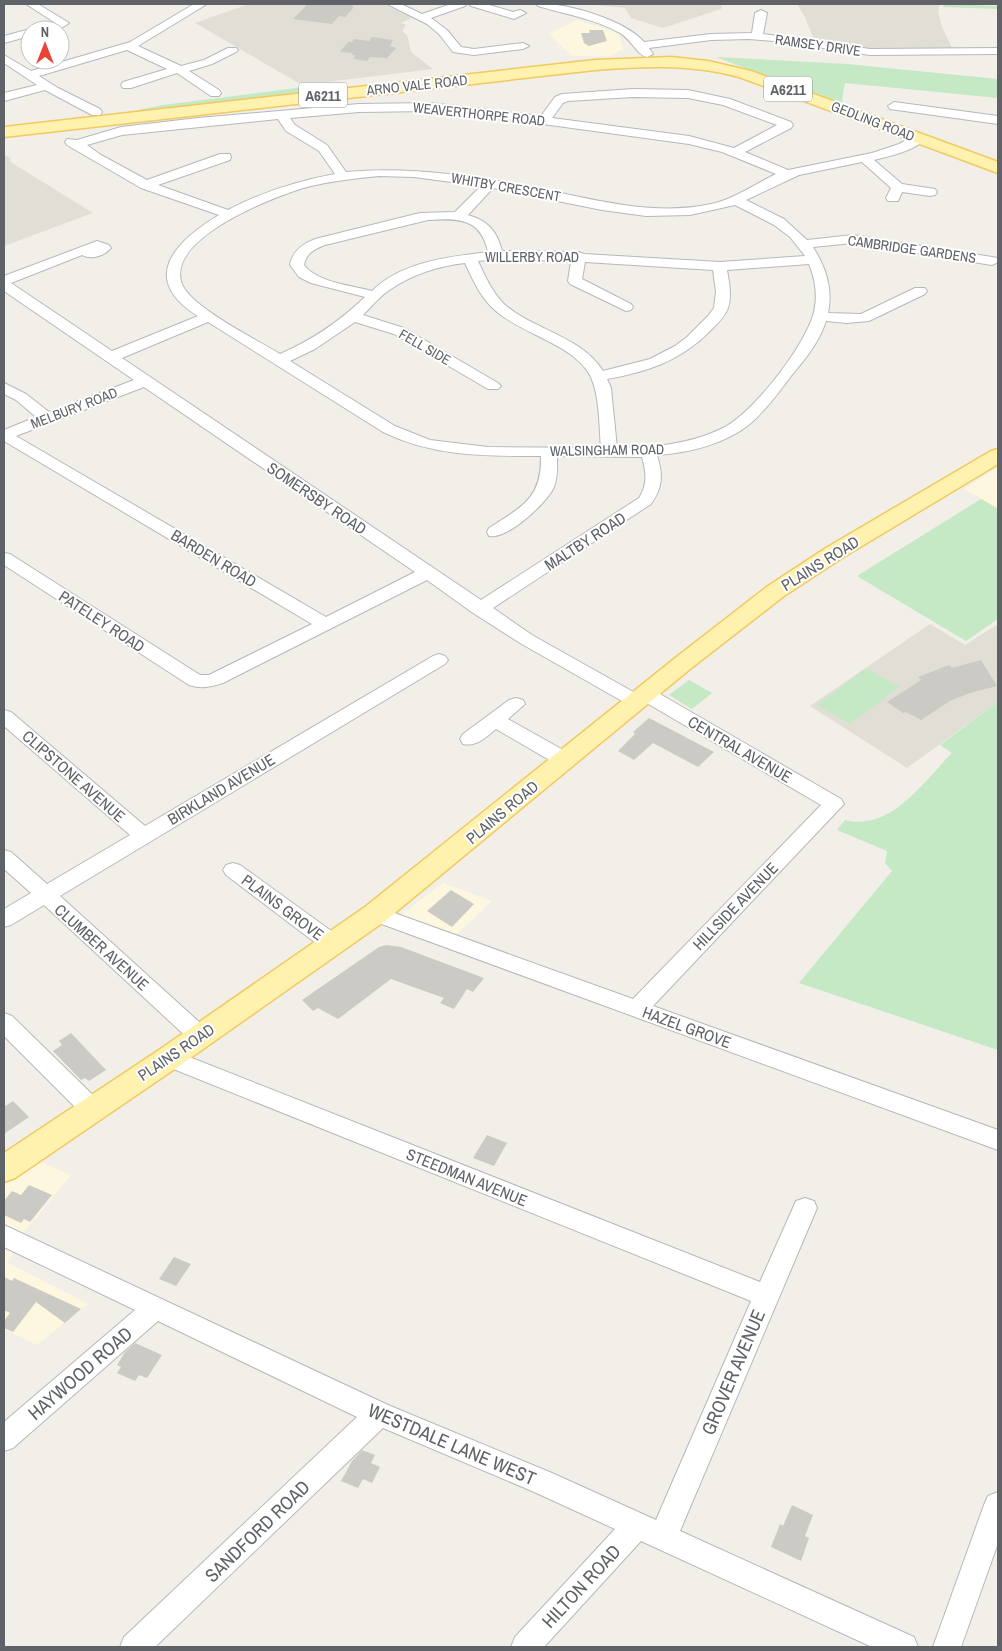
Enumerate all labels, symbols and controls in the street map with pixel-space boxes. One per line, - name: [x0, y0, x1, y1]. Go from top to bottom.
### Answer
- north arrow: [20, 20, 70, 70]
- text: N: [41, 23, 49, 41]
- street label: RAMSEY DRIVE: [774, 30, 862, 60]
- street label: ARNO VALE ROAD: [365, 71, 468, 99]
- road number: A6211: [764, 76, 812, 102]
- road number: A6211: [299, 82, 347, 108]
- street label: GEDLING ROAD: [829, 97, 917, 145]
- street label: WEAVERTHORPE ROAD: [412, 98, 546, 130]
- street label: WHITBY CRESCENT: [450, 169, 562, 205]
- street label: CAMBRIDGE GARDENS: [847, 231, 978, 267]
- street label: WILLERBY ROAD: [485, 248, 579, 266]
- street label: FELL SIDE: [396, 325, 454, 369]
- street label: MELBURY ROAD: [28, 383, 120, 433]
- street label: WALSINGHAM ROAD: [550, 440, 664, 460]
- street label: SOMERSBY ROAD: [263, 457, 371, 539]
- street label: MALTBY ROAD: [540, 506, 630, 576]
- street label: BARDEN ROAD: [167, 524, 261, 592]
- street label: PLAINS ROAD: [777, 530, 863, 596]
- street label: PATELEY ROAD: [55, 585, 149, 657]
- street label: CENTRAL AVENUE: [684, 710, 796, 788]
- street label: CLIPSTONE AVENUE: [18, 725, 130, 827]
- street label: BIRKLAND AVENUE: [163, 748, 279, 830]
- street label: PLAINS ROAD: [461, 775, 543, 849]
- street label: HILLSIDE AVENUE: [687, 857, 783, 955]
- street label: PLAINS GROVE: [237, 869, 329, 945]
- street label: CLUMBER AVENUE: [50, 899, 154, 995]
- street label: HAZEL GROVE: [640, 1001, 734, 1053]
- street label: PLAINS ROAD: [133, 1018, 219, 1086]
- street label: STEEDMAN AVENUE: [403, 1143, 531, 1211]
- street label: GROVER AVENUE: [695, 1305, 771, 1439]
- street label: HAYWOOD ROAD: [22, 1320, 138, 1426]
- street label: WESTDALE LANE WEST: [364, 1397, 540, 1491]
- street label: SANDFORD ROAD: [199, 1474, 315, 1588]
- street label: HILTON ROAD: [536, 1539, 626, 1633]

